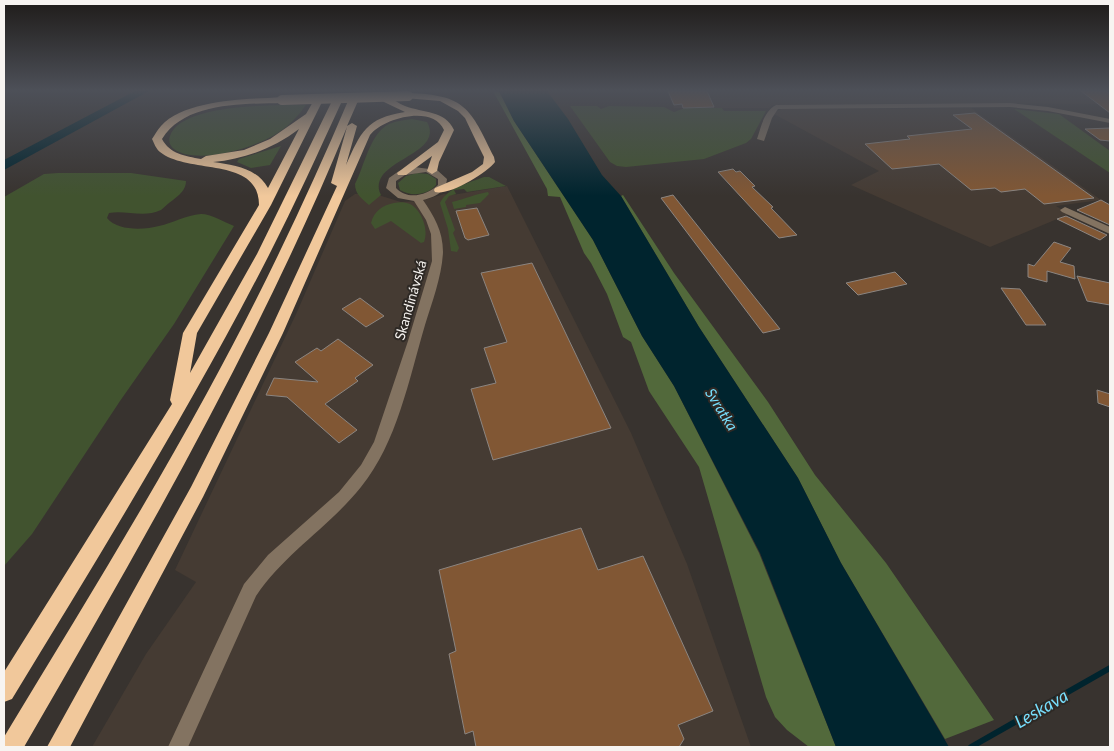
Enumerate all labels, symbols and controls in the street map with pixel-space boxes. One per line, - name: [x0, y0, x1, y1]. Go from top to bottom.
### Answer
- street label: Skandinávská: [390, 258, 430, 342]
- water label: Svratka: [702, 384, 742, 434]
- water label: Leskava: [1010, 684, 1072, 732]

